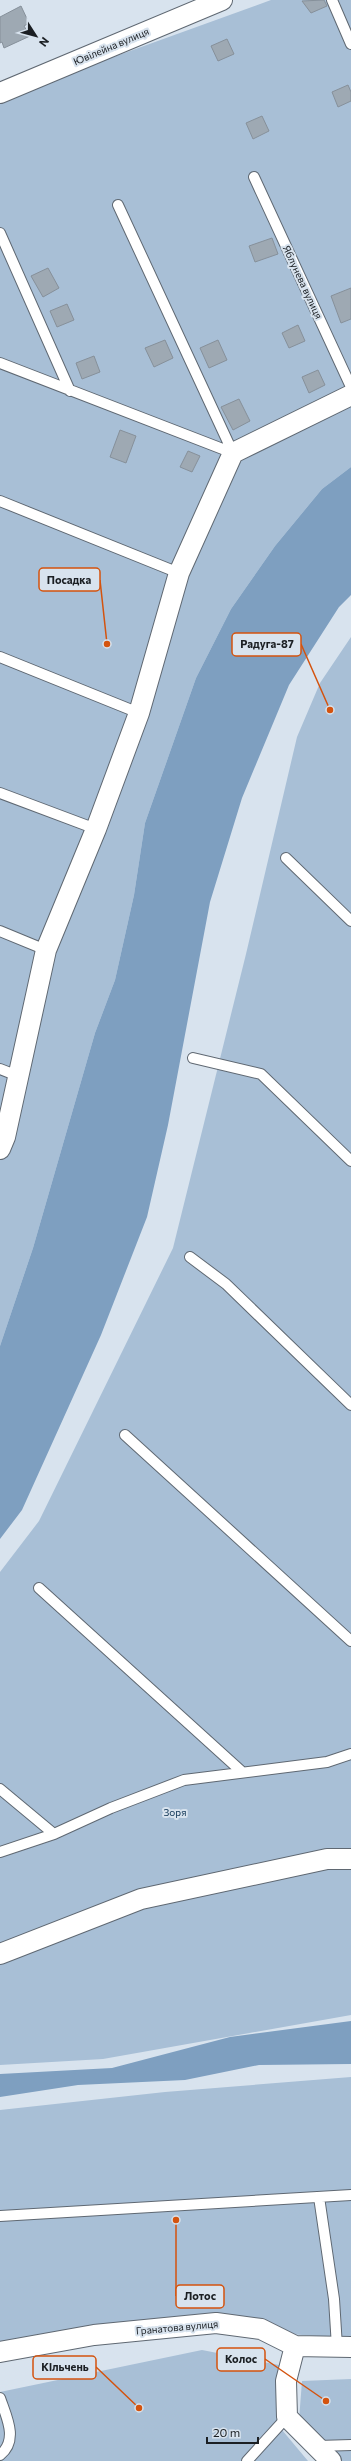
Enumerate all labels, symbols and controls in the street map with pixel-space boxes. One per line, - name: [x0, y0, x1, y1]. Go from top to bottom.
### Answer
- north arrow: [16, 16, 56, 56]
- street label: Ювілейна вулиця: [71, 25, 151, 67]
- text: N: [37, 35, 52, 49]
- street label: Яблунева вулиця: [281, 243, 325, 321]
- callout: Посадка: [39, 568, 100, 591]
- text: Посадка: [47, 573, 92, 586]
- callout: Радуга-87: [232, 633, 301, 656]
- text: Радуга-87: [240, 637, 294, 650]
- park label: Зоря: [164, 1806, 186, 1818]
- callout: Лотос: [176, 2285, 224, 2308]
- text: Лотос: [184, 2289, 216, 2302]
- street label: Гранатова вулиця: [135, 2317, 219, 2337]
- callout: Колос: [217, 2348, 265, 2371]
- text: Колос: [225, 2352, 257, 2365]
- callout: Кільчень: [33, 2356, 96, 2379]
- text: Кільчень: [41, 2360, 89, 2373]
- scale bar: [207, 2419, 258, 2445]
- text: 20 m: [213, 2425, 240, 2439]

